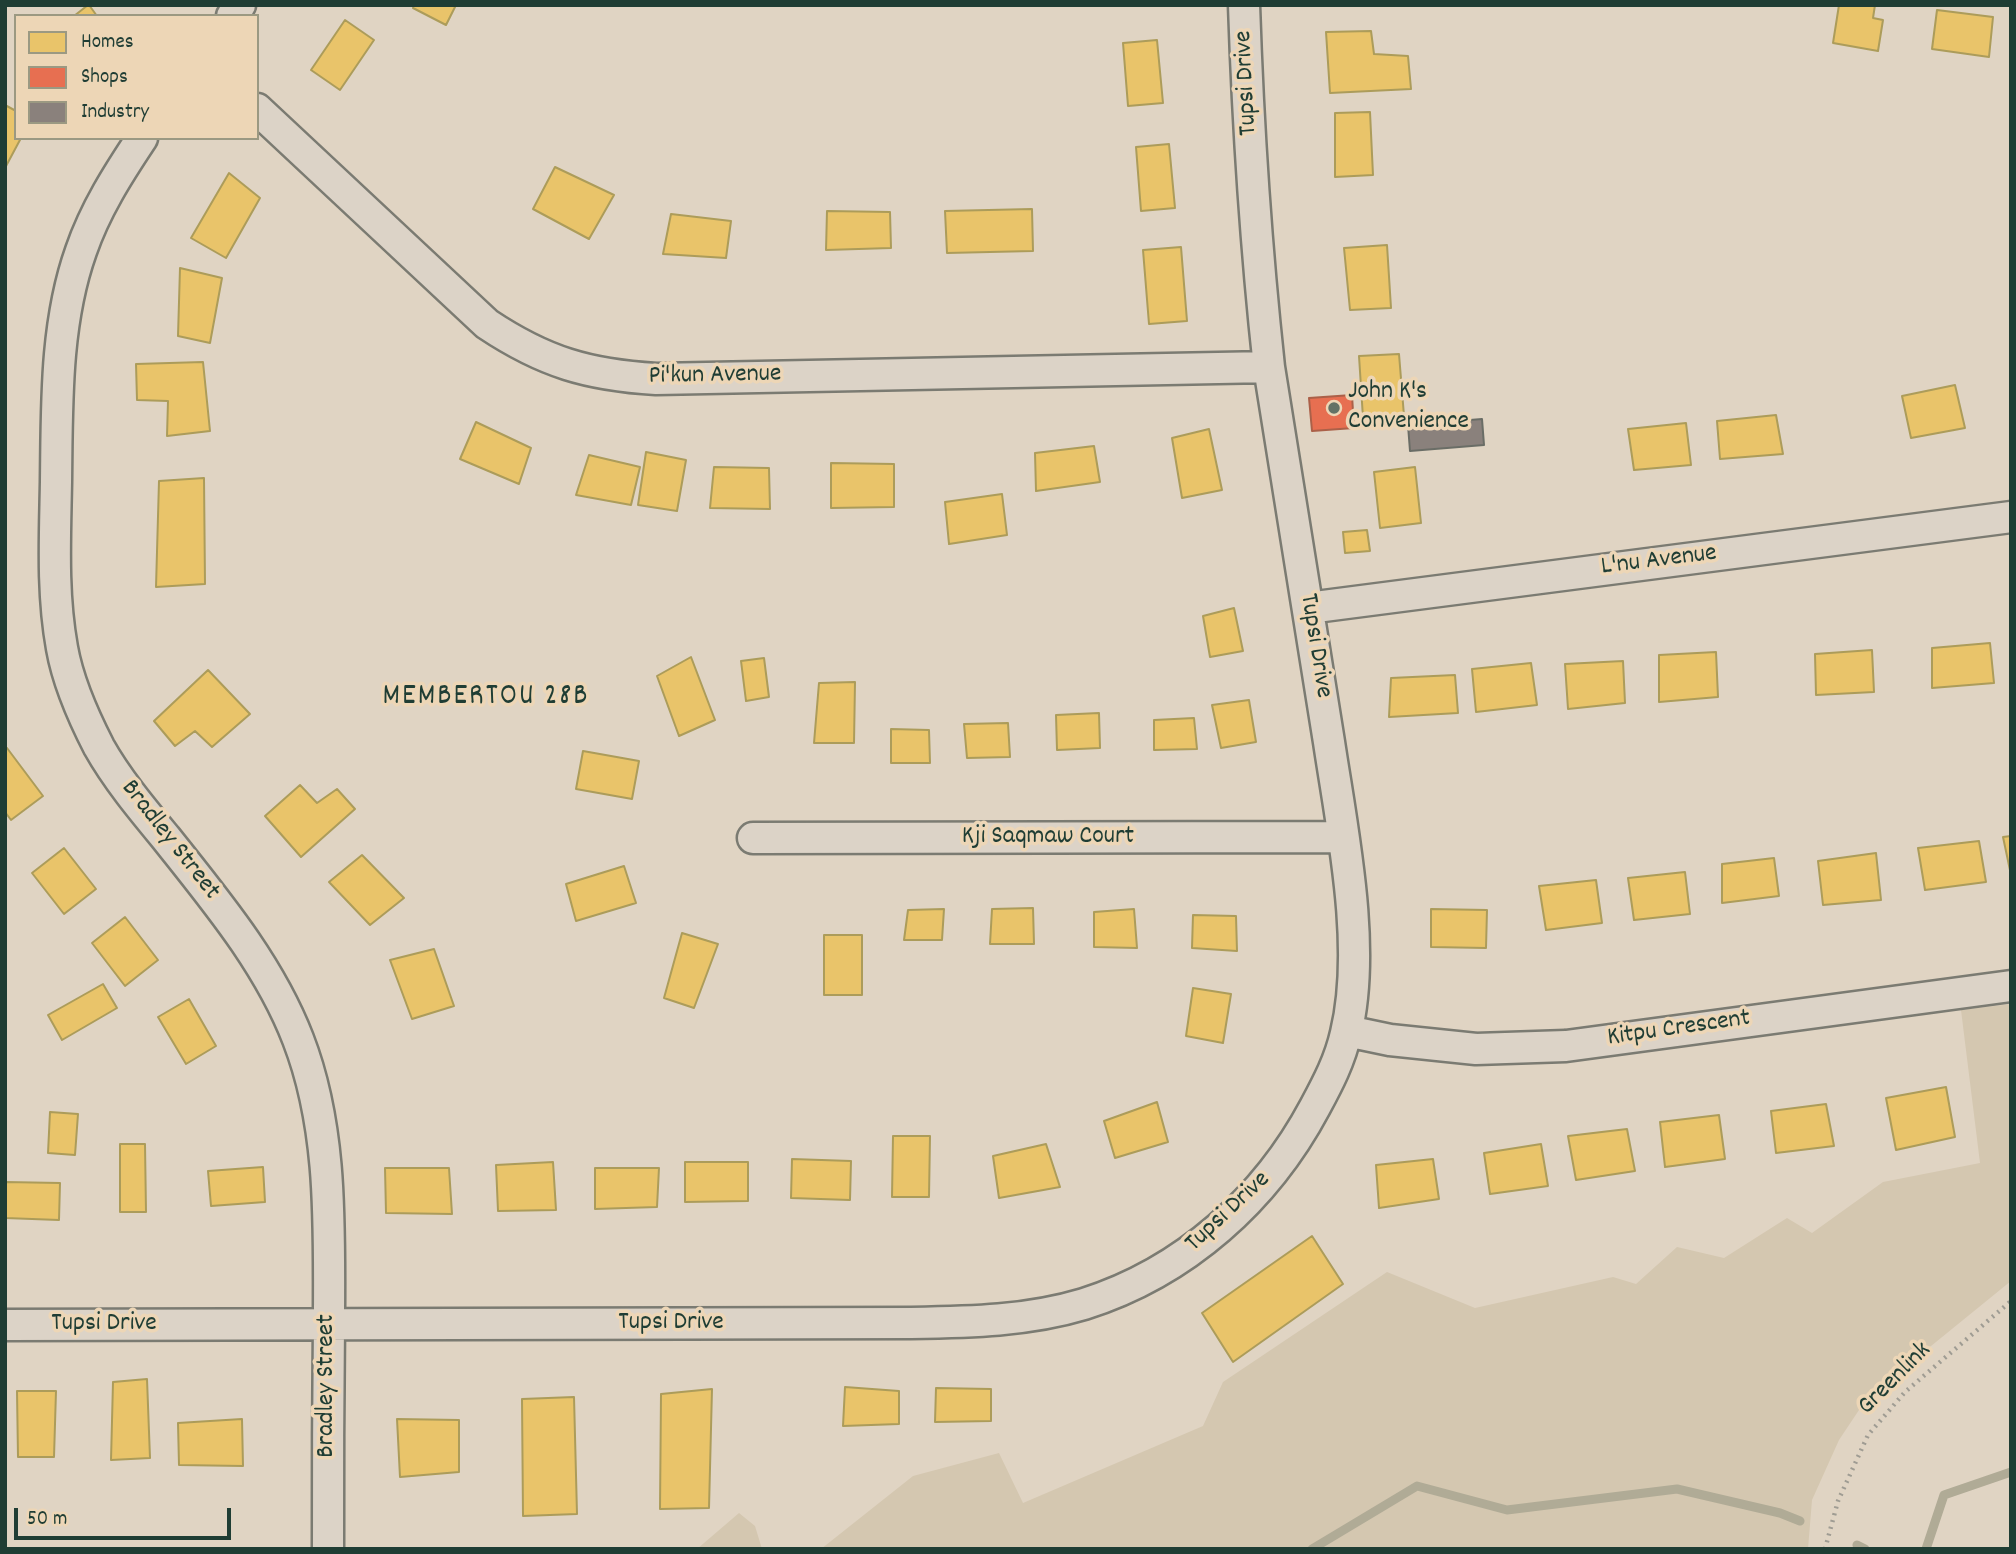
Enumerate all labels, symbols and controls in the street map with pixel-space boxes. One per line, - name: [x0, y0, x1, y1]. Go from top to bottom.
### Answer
- legend: [14, 14, 259, 140]
- text: Homes: [81, 28, 134, 58]
- street label: Tupsi Drive: [1230, 30, 1266, 136]
- text: Shops: [81, 63, 128, 93]
- text: Industry: [81, 98, 149, 128]
- street label: Pi'kun Avenue: [648, 360, 782, 394]
- place label: John K's Convenience: [1348, 377, 1469, 438]
- marker: John K's Convenience: [1326, 400, 1342, 416]
- street label: L'nu Avenue: [1599, 539, 1719, 585]
- street label: Tupsi Drive: [1290, 592, 1338, 700]
- district label: MEMBERTOU 28B: [384, 681, 588, 717]
- street label: Bradley Street: [112, 775, 226, 907]
- street label: Kji Saqmaw Court: [962, 822, 1134, 854]
- street label: Kitpu Crescent: [1606, 1005, 1752, 1055]
- street label: Tupsi Drive: [1180, 1166, 1278, 1260]
- street label: Tupsi Drive: [618, 1308, 724, 1340]
- street label: Tupsi Drive: [51, 1309, 157, 1341]
- street label: Bradley Street: [312, 1314, 344, 1458]
- street label: Greenlink: [1853, 1337, 1939, 1423]
- scale bar: [18, 1494, 234, 1538]
- text: 50 m: [27, 1505, 67, 1535]

